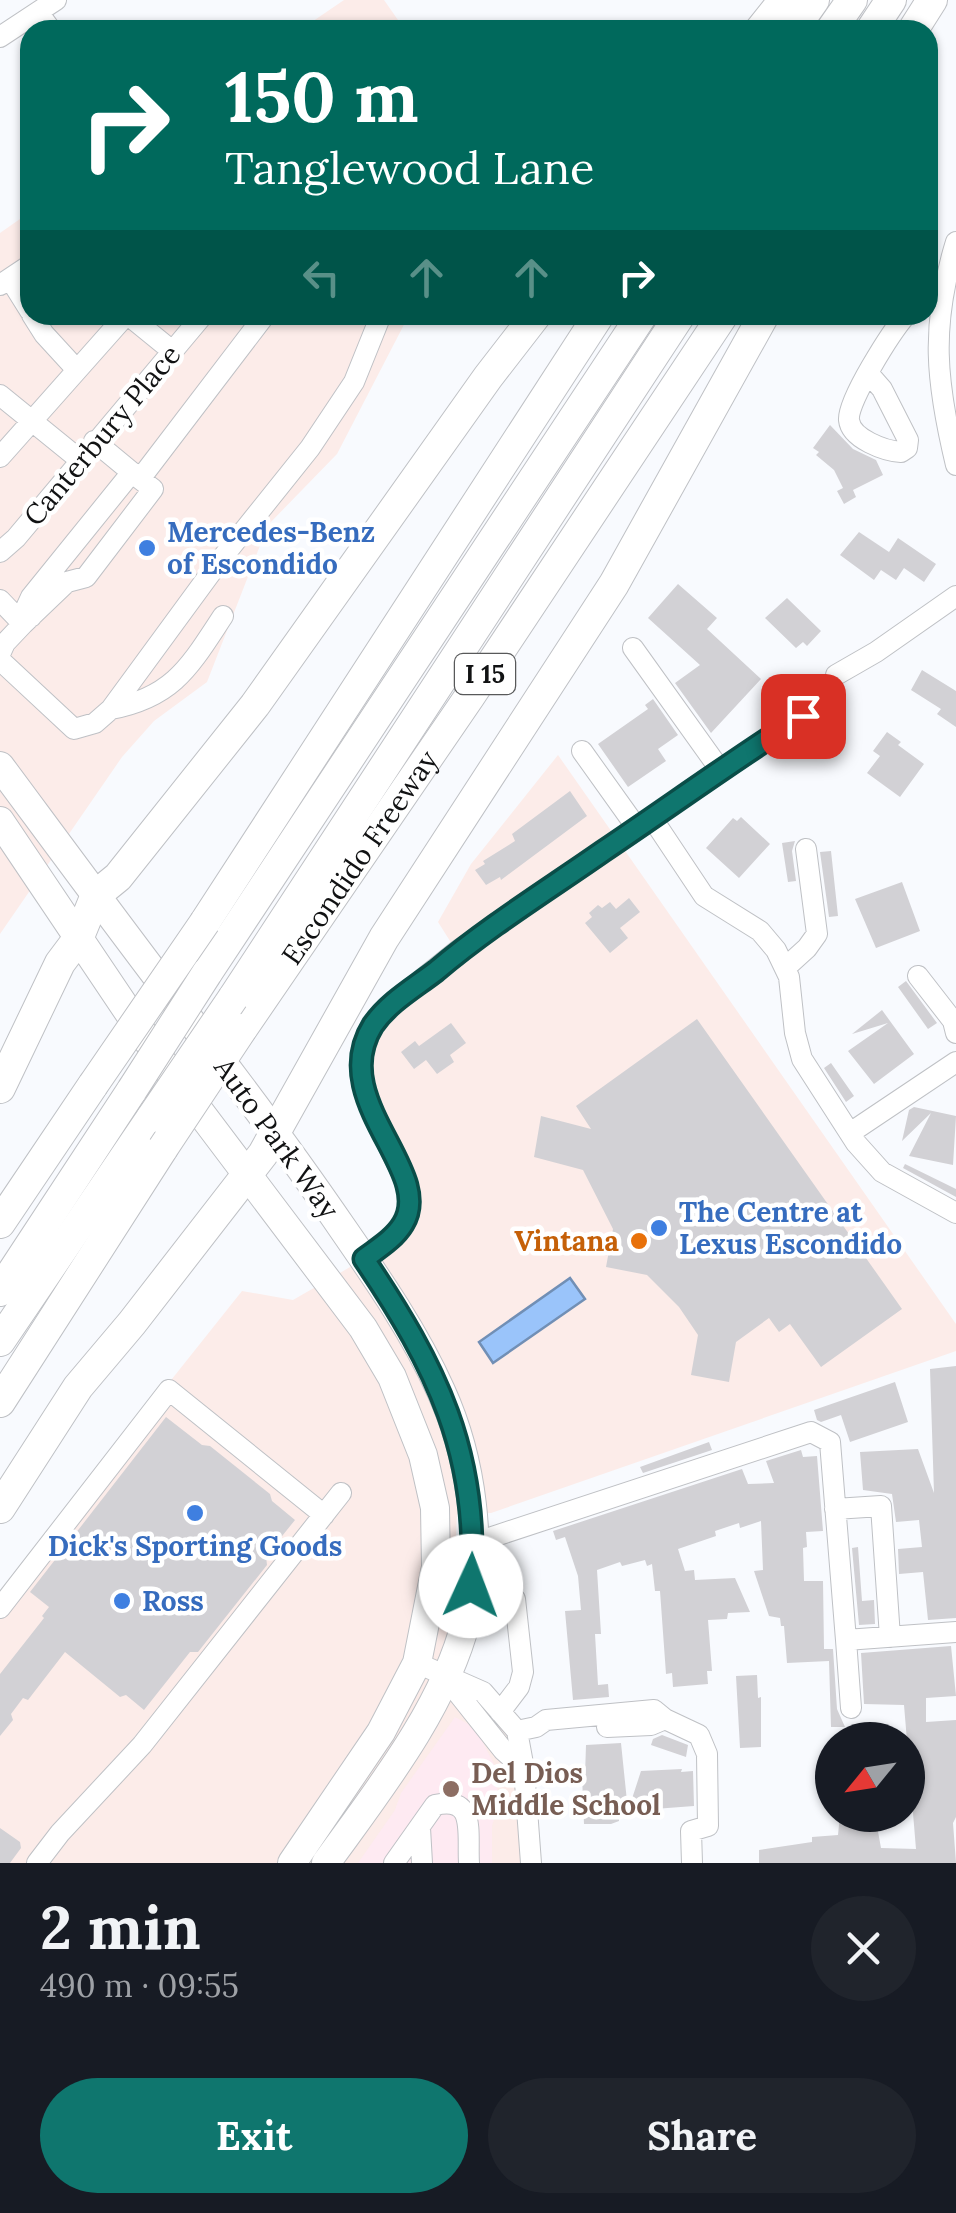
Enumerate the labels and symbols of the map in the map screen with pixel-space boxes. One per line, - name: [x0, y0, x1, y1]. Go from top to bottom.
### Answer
- street label: Canterbury Place: [16, 337, 188, 533]
- place label: Mercedes-Benz of Escondido: [167, 514, 375, 582]
- marker: Mercedes-Benz of Escondido: [136, 537, 158, 559]
- road number: I 15: [455, 654, 515, 694]
- pin: [761, 674, 846, 759]
- street label: Escondido Freeway: [273, 743, 446, 971]
- street label: Auto Park Way: [206, 1050, 348, 1226]
- place label: The Centre at Lexus Escondido: [679, 1194, 902, 1262]
- marker: The Centre at Lexus Escondido: [648, 1217, 670, 1239]
- place label: Vintana: [514, 1223, 619, 1259]
- marker: Vintana: [628, 1230, 650, 1252]
- marker: Dick's Sporting Goods: [184, 1502, 206, 1524]
- place label: Dick's Sporting Goods: [48, 1528, 342, 1564]
- position arrow: [419, 1534, 523, 1638]
- place label: Ross: [142, 1583, 204, 1619]
- marker: Ross: [111, 1590, 133, 1612]
- north arrow: [815, 1722, 925, 1832]
- place label: Del Dios Middle School: [471, 1755, 661, 1823]
- marker: Del Dios Middle School: [440, 1778, 462, 1800]

